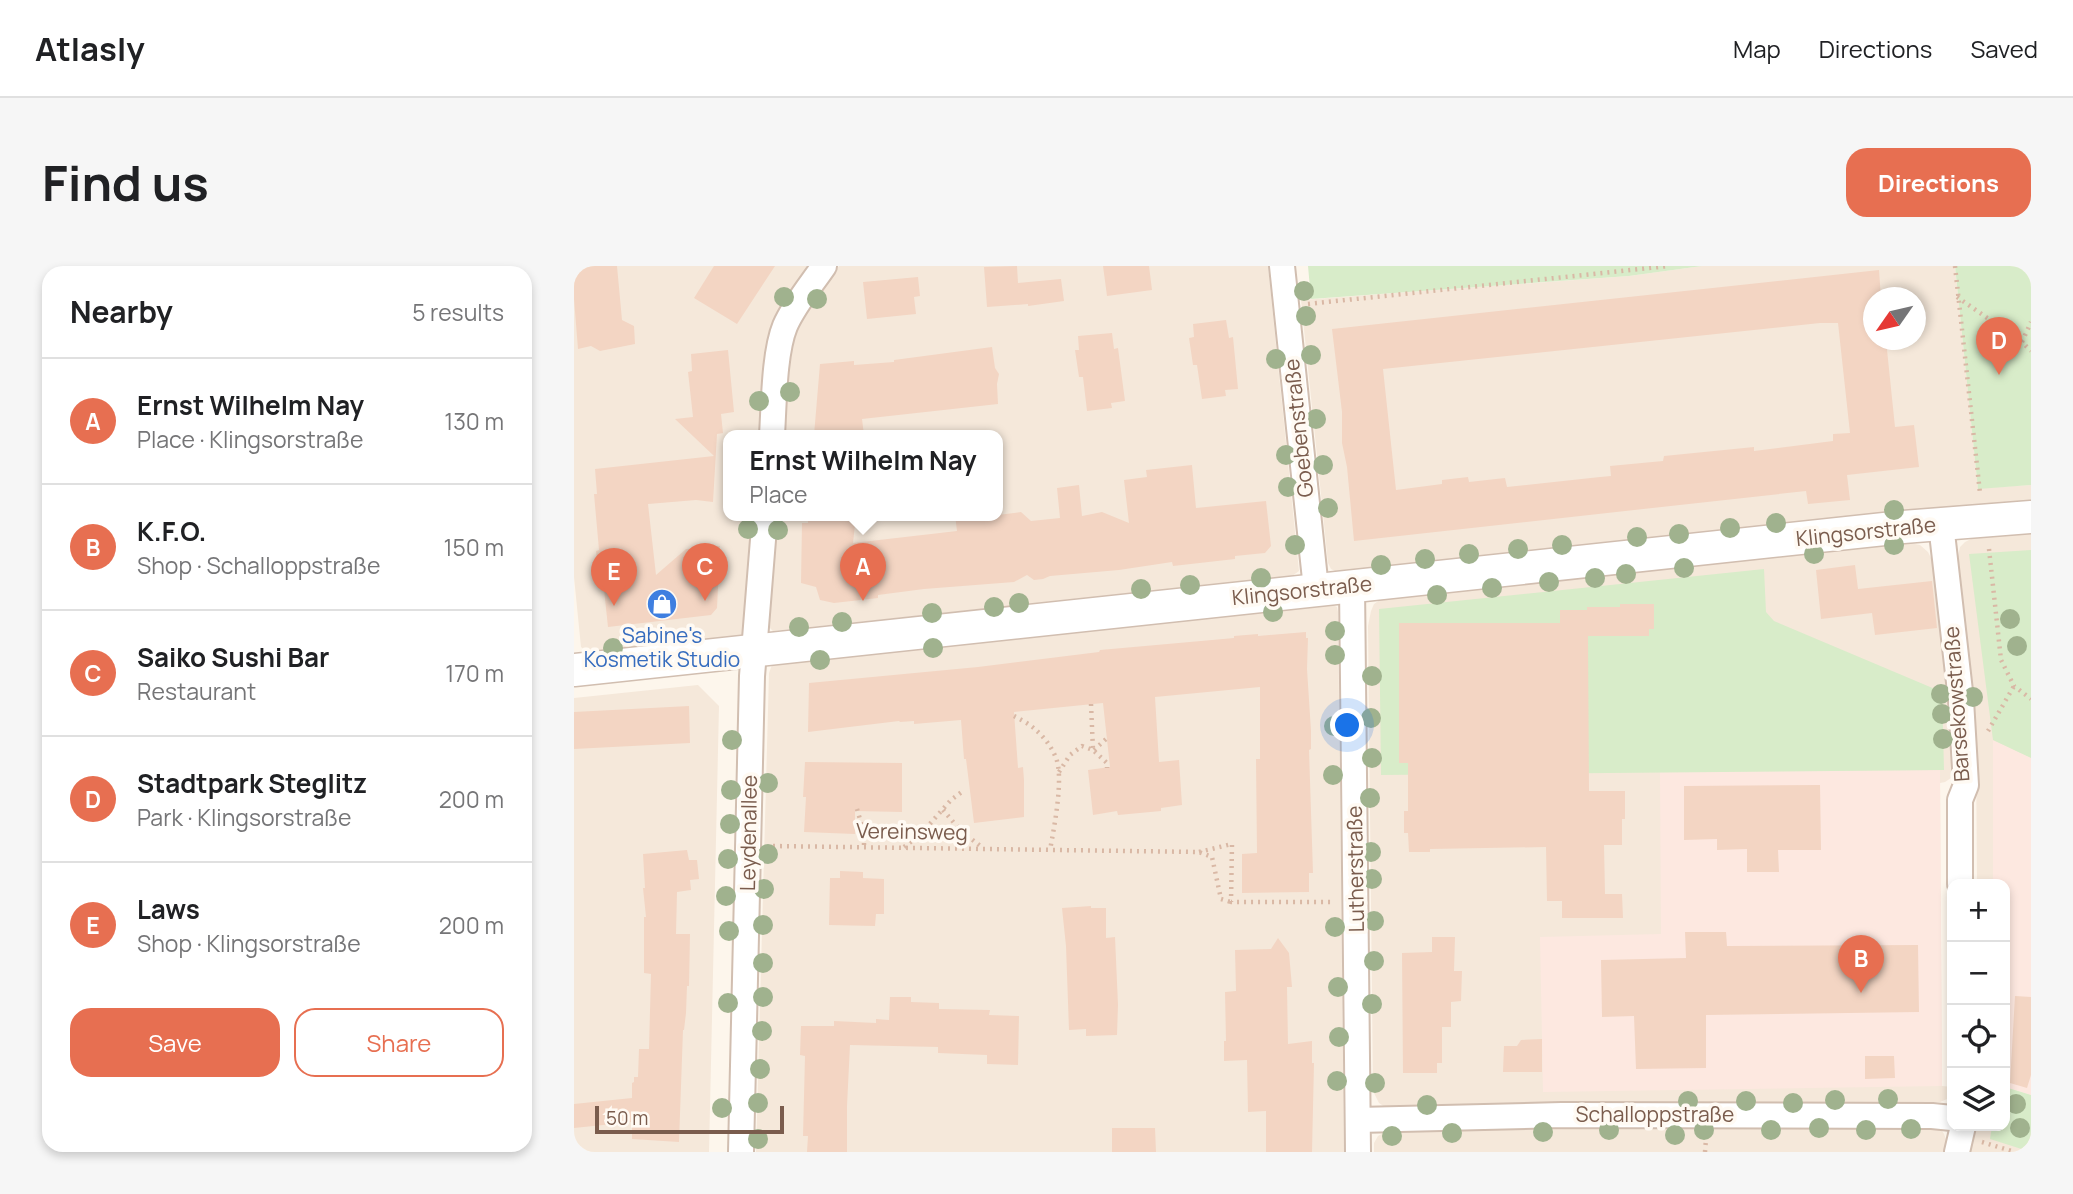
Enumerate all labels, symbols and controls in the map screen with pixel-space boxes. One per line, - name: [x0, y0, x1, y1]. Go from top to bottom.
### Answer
- text: Atlasly: [35, 26, 145, 71]
- text: Map: [1733, 32, 1781, 65]
- text: Directions: [1819, 32, 1932, 65]
- text: Saved: [1970, 32, 2038, 65]
- button: Directions: [1846, 148, 2031, 217]
- text: Find us: [42, 149, 209, 216]
- north arrow: [1863, 287, 1926, 350]
- text: Nearby: [70, 291, 173, 332]
- text: 5 results: [412, 296, 504, 328]
- pin: D: [1976, 317, 2022, 375]
- street label: Goebenstraße: [1277, 357, 1319, 499]
- text: Ernst Wilhelm Nay: [137, 387, 364, 423]
- text: A: [85, 405, 101, 437]
- text: 130 m: [444, 405, 504, 437]
- text: Place · Klingsorstraße: [137, 423, 364, 455]
- popup: [723, 430, 1003, 521]
- text: Ernst Wilhelm Nay: [749, 442, 977, 478]
- text: Place: [749, 478, 807, 510]
- street label: Klingsorstraße: [1794, 510, 1937, 552]
- text: K.F.O.: [137, 513, 206, 549]
- text: B: [86, 531, 100, 563]
- text: 150 m: [444, 531, 504, 563]
- pin: C: [682, 543, 728, 601]
- pin: A: [840, 543, 886, 601]
- pin: E: [591, 548, 637, 606]
- text: Shop · Schalloppstraße: [137, 549, 380, 581]
- street label: Klingsorstraße: [1230, 569, 1373, 611]
- shop icon: Sabine's Kosmetik Studio: [645, 587, 679, 621]
- place label: Sabine's Kosmetik Studio: [584, 621, 740, 673]
- street label: Barsekowstraße: [1937, 625, 1975, 783]
- text: Saiko Sushi Bar: [137, 639, 329, 675]
- text: C: [85, 657, 102, 689]
- text: 170 m: [445, 657, 504, 689]
- text: Restaurant: [137, 675, 256, 707]
- your location: [1330, 708, 1364, 742]
- text: Stadtpark Steglitz: [137, 765, 367, 801]
- street label: Leydenallee: [733, 775, 763, 891]
- text: D: [85, 783, 101, 815]
- text: 200 m: [439, 783, 504, 815]
- text: Park · Klingsorstraße: [137, 801, 352, 833]
- street label: Lutherstraße: [1340, 805, 1370, 933]
- street label: Vereinsweg: [856, 816, 968, 846]
- map controls: [1947, 879, 2010, 1131]
- button: +: [1947, 879, 2010, 942]
- text: Laws: [137, 891, 200, 927]
- text: E: [86, 909, 100, 941]
- text: 200 m: [439, 909, 504, 941]
- text: Shop · Klingsorstraße: [137, 927, 361, 959]
- pin: B: [1838, 935, 1884, 993]
- button: −: [1947, 942, 2010, 1005]
- button: locate: [1947, 1005, 2010, 1068]
- button: Save: [70, 1008, 280, 1077]
- button: Share: [294, 1008, 504, 1077]
- button: layers: [1947, 1068, 2010, 1131]
- street label: Schalloppstraße: [1576, 1100, 1734, 1128]
- scale bar: [595, 1103, 784, 1135]
- text: 50 m: [606, 1105, 648, 1131]

